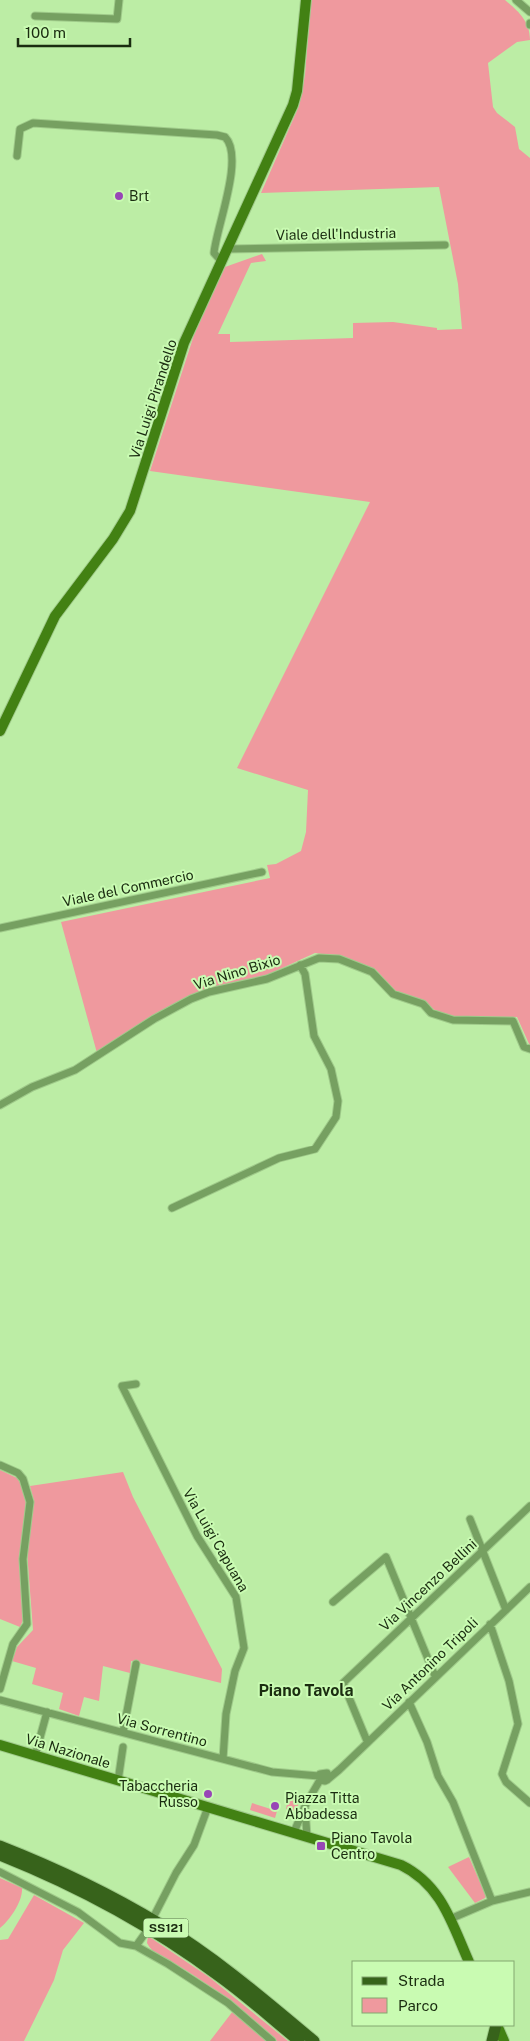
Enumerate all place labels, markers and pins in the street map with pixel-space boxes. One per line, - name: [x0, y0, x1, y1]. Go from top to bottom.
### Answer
- place label: Brt: [129, 188, 149, 204]
- marker: Brt: [113, 190, 125, 202]
- place label: Tabaccheria Russo: [119, 1778, 198, 1810]
- marker: Tabaccheria Russo: [202, 1788, 214, 1800]
- place label: Piazza Titta Abbadessa: [285, 1790, 360, 1822]
- marker: Piazza Titta Abbadessa: [269, 1800, 281, 1812]
- place label: Piano Tavola Centro: [331, 1830, 412, 1862]
- marker: Piano Tavola Centro: [315, 1840, 327, 1852]

